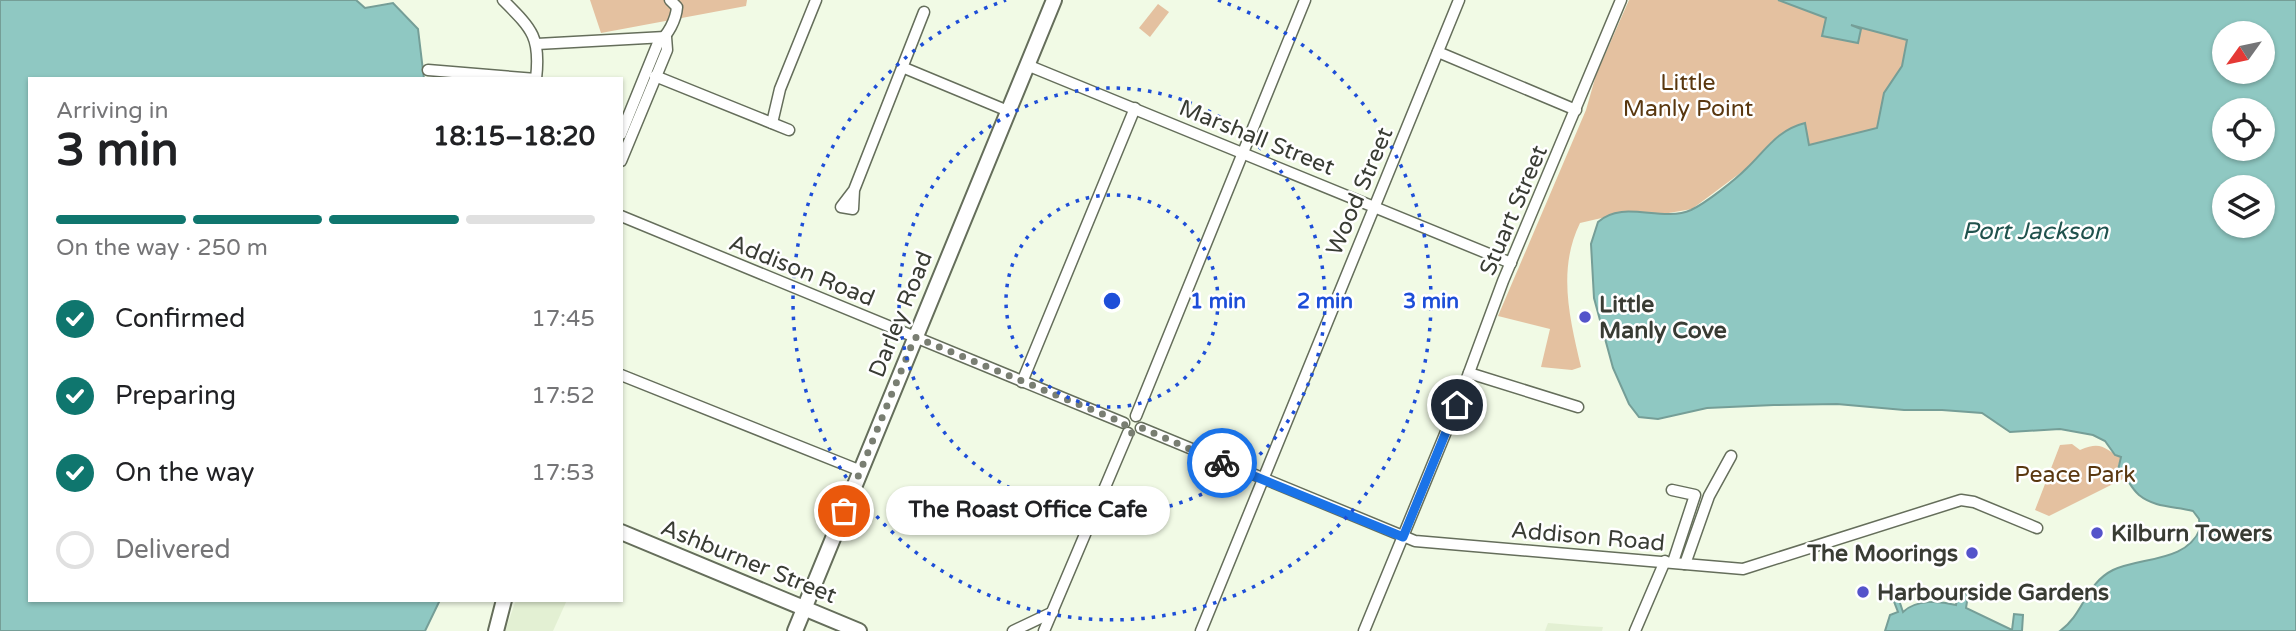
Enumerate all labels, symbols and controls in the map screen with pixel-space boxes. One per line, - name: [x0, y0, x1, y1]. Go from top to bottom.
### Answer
- north arrow: [2212, 21, 2275, 84]
- map controls: [2212, 21, 2275, 238]
- park label: Little Manly Point: [1623, 69, 1753, 123]
- street label: Marshall Street: [1175, 94, 1339, 182]
- text: Arriving in: [56, 97, 169, 125]
- button: locate: [2212, 98, 2275, 161]
- text: 18:15–18:20: [433, 121, 595, 152]
- text: 3 min: [56, 123, 179, 178]
- street label: Wood Street: [1320, 123, 1400, 260]
- street label: Stuart Street: [1474, 141, 1554, 280]
- button: layers: [2212, 175, 2275, 238]
- water label: Port Jackson: [1962, 217, 2109, 246]
- street label: Addison Road: [725, 229, 878, 313]
- text: On the way · 250 m: [56, 234, 268, 262]
- street label: Darley Road: [863, 247, 939, 382]
- centre of rings: [1100, 289, 1124, 313]
- text: 1 min: [1190, 289, 1246, 314]
- text: 2 min: [1297, 289, 1353, 314]
- text: 3 min: [1403, 289, 1459, 314]
- place label: Little Manly Cove: [1599, 291, 1727, 345]
- icon: check: [56, 300, 94, 338]
- text: Confirmed: [115, 303, 245, 334]
- text: 17:45: [531, 305, 595, 333]
- marker: Little Manly Cove: [1577, 309, 1593, 325]
- pin: [1427, 375, 1487, 435]
- icon: check: [56, 377, 94, 415]
- text: Preparing: [115, 380, 236, 411]
- text: 17:52: [531, 382, 595, 410]
- icon: home: [1438, 386, 1476, 424]
- courier: [1187, 428, 1257, 498]
- icon: bike: [1203, 444, 1241, 482]
- icon: check: [56, 454, 94, 492]
- text: On the way: [115, 457, 255, 488]
- text: 17:53: [531, 459, 595, 487]
- park label: Peace Park: [2014, 461, 2136, 489]
- pin: [814, 481, 874, 541]
- callout: The Roast Office Cafe: [886, 486, 1170, 536]
- icon: bag: [825, 492, 863, 530]
- text: The Roast Office Cafe: [908, 496, 1148, 524]
- street label: Ashburner Street: [657, 514, 841, 610]
- street label: Addison Road: [1510, 516, 1666, 558]
- place label: Kilburn Towers: [2111, 520, 2272, 548]
- marker: Kilburn Towers: [2089, 525, 2105, 541]
- text: Delivered: [115, 534, 231, 565]
- place label: The Moorings: [1806, 540, 1958, 568]
- marker: The Moorings: [1964, 545, 1980, 561]
- place label: Harbourside Gardens: [1877, 579, 2109, 607]
- marker: Harbourside Gardens: [1855, 584, 1871, 600]

